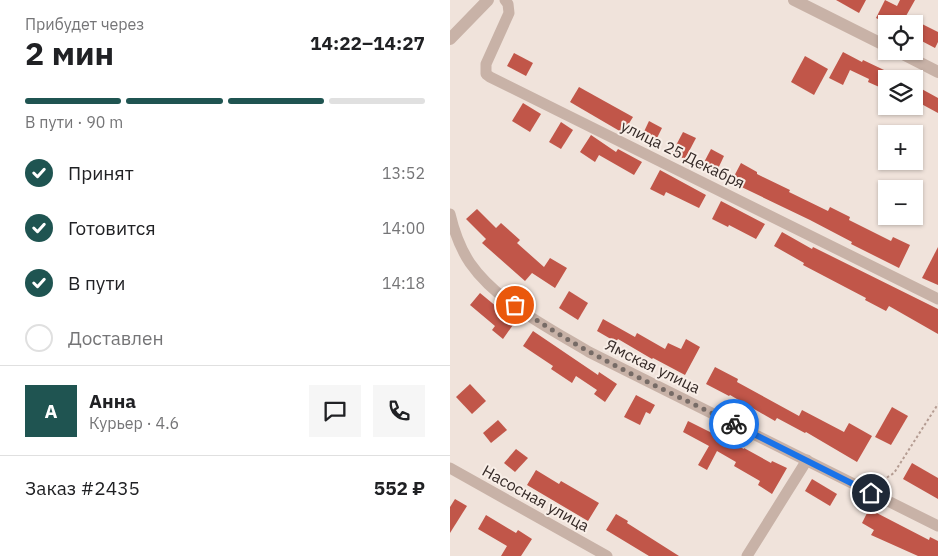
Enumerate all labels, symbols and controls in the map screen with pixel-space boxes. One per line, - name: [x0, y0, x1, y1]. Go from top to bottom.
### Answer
- text: Прибудет через: [25, 14, 144, 34]
- map controls: [878, 15, 923, 225]
- button: locate: [878, 15, 923, 60]
- text: 14:22–14:27: [310, 31, 425, 55]
- text: 2 мин: [25, 32, 114, 74]
- button: layers: [878, 70, 923, 115]
- text: В пути · 90 m: [25, 112, 123, 132]
- street label: улица 25 Декабря: [618, 115, 748, 193]
- button: +: [878, 125, 923, 170]
- icon: check: [25, 159, 53, 187]
- text: Принят: [68, 161, 134, 185]
- text: 13:52: [382, 163, 425, 183]
- button: −: [878, 180, 923, 225]
- icon: check: [25, 214, 53, 242]
- text: Готовится: [68, 216, 156, 240]
- text: 14:00: [382, 218, 425, 238]
- icon: check: [25, 269, 53, 297]
- text: В пути: [68, 271, 126, 295]
- text: 14:18: [382, 273, 425, 293]
- pin: [494, 284, 536, 326]
- icon: bag: [501, 291, 529, 319]
- text: Доставлен: [68, 326, 164, 350]
- street label: Ямская улица: [602, 334, 704, 398]
- button: chat: [309, 385, 361, 437]
- button: phone: [373, 385, 425, 437]
- text: Анна: [89, 389, 136, 413]
- text: А: [44, 399, 58, 423]
- courier: [709, 399, 759, 449]
- icon: bike: [720, 410, 748, 438]
- text: Курьер · 4.6: [89, 413, 179, 433]
- street label: Насосная улица: [479, 460, 593, 536]
- pin: [850, 472, 892, 514]
- text: Заказ #2435: [25, 476, 140, 500]
- text: 552 ₽: [374, 476, 425, 500]
- icon: home: [857, 479, 885, 507]

